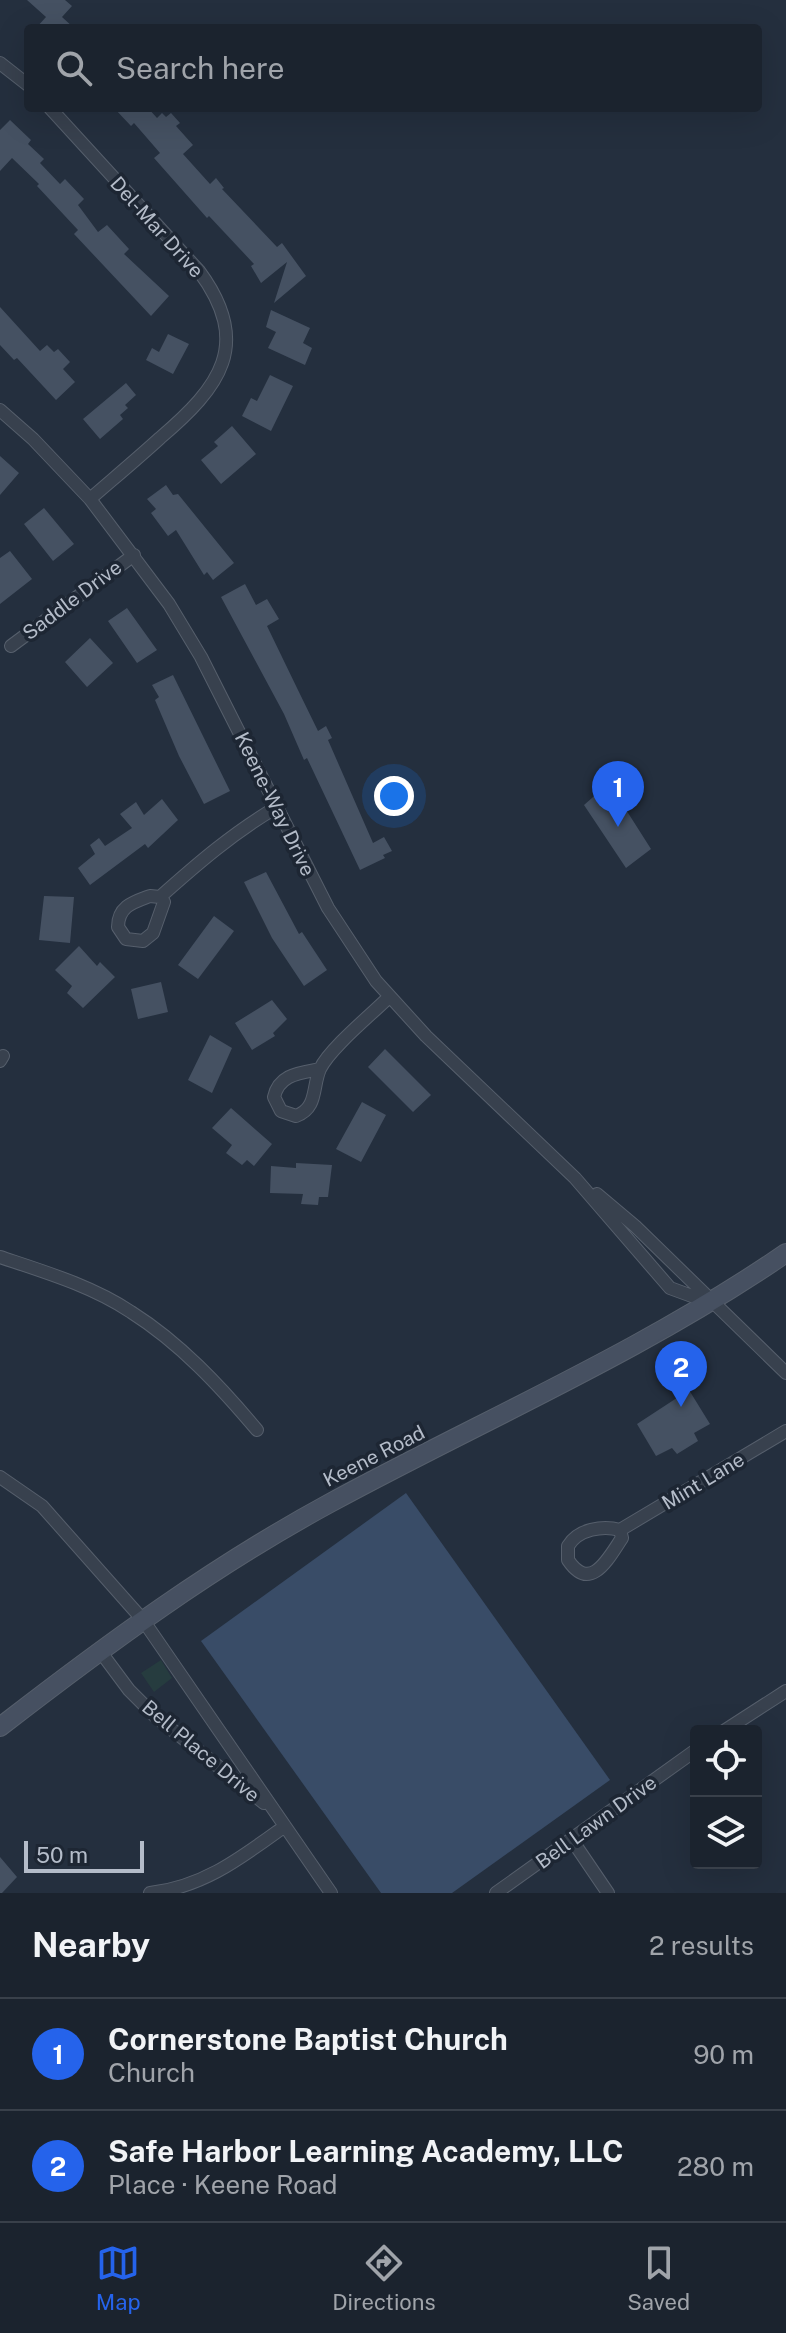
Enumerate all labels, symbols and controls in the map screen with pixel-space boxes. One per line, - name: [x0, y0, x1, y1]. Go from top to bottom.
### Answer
- search box: [24, 24, 762, 112]
- icon: search: [52, 46, 96, 90]
- text: Search here: [116, 50, 284, 86]
- street label: Del-Mar Drive: [105, 172, 209, 282]
- street label: Saddle Drive: [18, 555, 126, 645]
- street label: Keene-Way Drive: [230, 728, 320, 880]
- pin: 1: [592, 761, 644, 827]
- your location: [374, 776, 414, 816]
- pin: 2: [655, 1341, 707, 1407]
- street label: Keene Road: [319, 1420, 429, 1492]
- street label: Mint Lane: [658, 1447, 748, 1515]
- street label: Bell Place Drive: [137, 1695, 265, 1807]
- map controls: [690, 1725, 762, 1869]
- button: locate: [690, 1725, 762, 1797]
- street label: Bell Lawn Drive: [531, 1770, 661, 1874]
- button: layers: [690, 1797, 762, 1869]
- scale bar: [24, 1837, 144, 1873]
- text: 50 m: [36, 1842, 88, 1868]
- text: Nearby: [32, 1925, 150, 1965]
- text: 2 results: [649, 1930, 754, 1961]
- text: Cornerstone Baptist Church: [108, 2021, 508, 2057]
- text: 1: [52, 2039, 64, 2070]
- text: 90 m: [693, 2039, 754, 2070]
- text: Church: [108, 2057, 195, 2088]
- text: Safe Harbor Learning Academy, LLC: [108, 2133, 623, 2169]
- text: 2: [50, 2151, 66, 2182]
- text: 280 m: [677, 2151, 754, 2182]
- text: Place · Keene Road: [108, 2169, 338, 2200]
- tab: Map: [96, 2241, 141, 2315]
- tab: Directions: [332, 2241, 436, 2315]
- tab: Saved: [627, 2241, 690, 2315]

